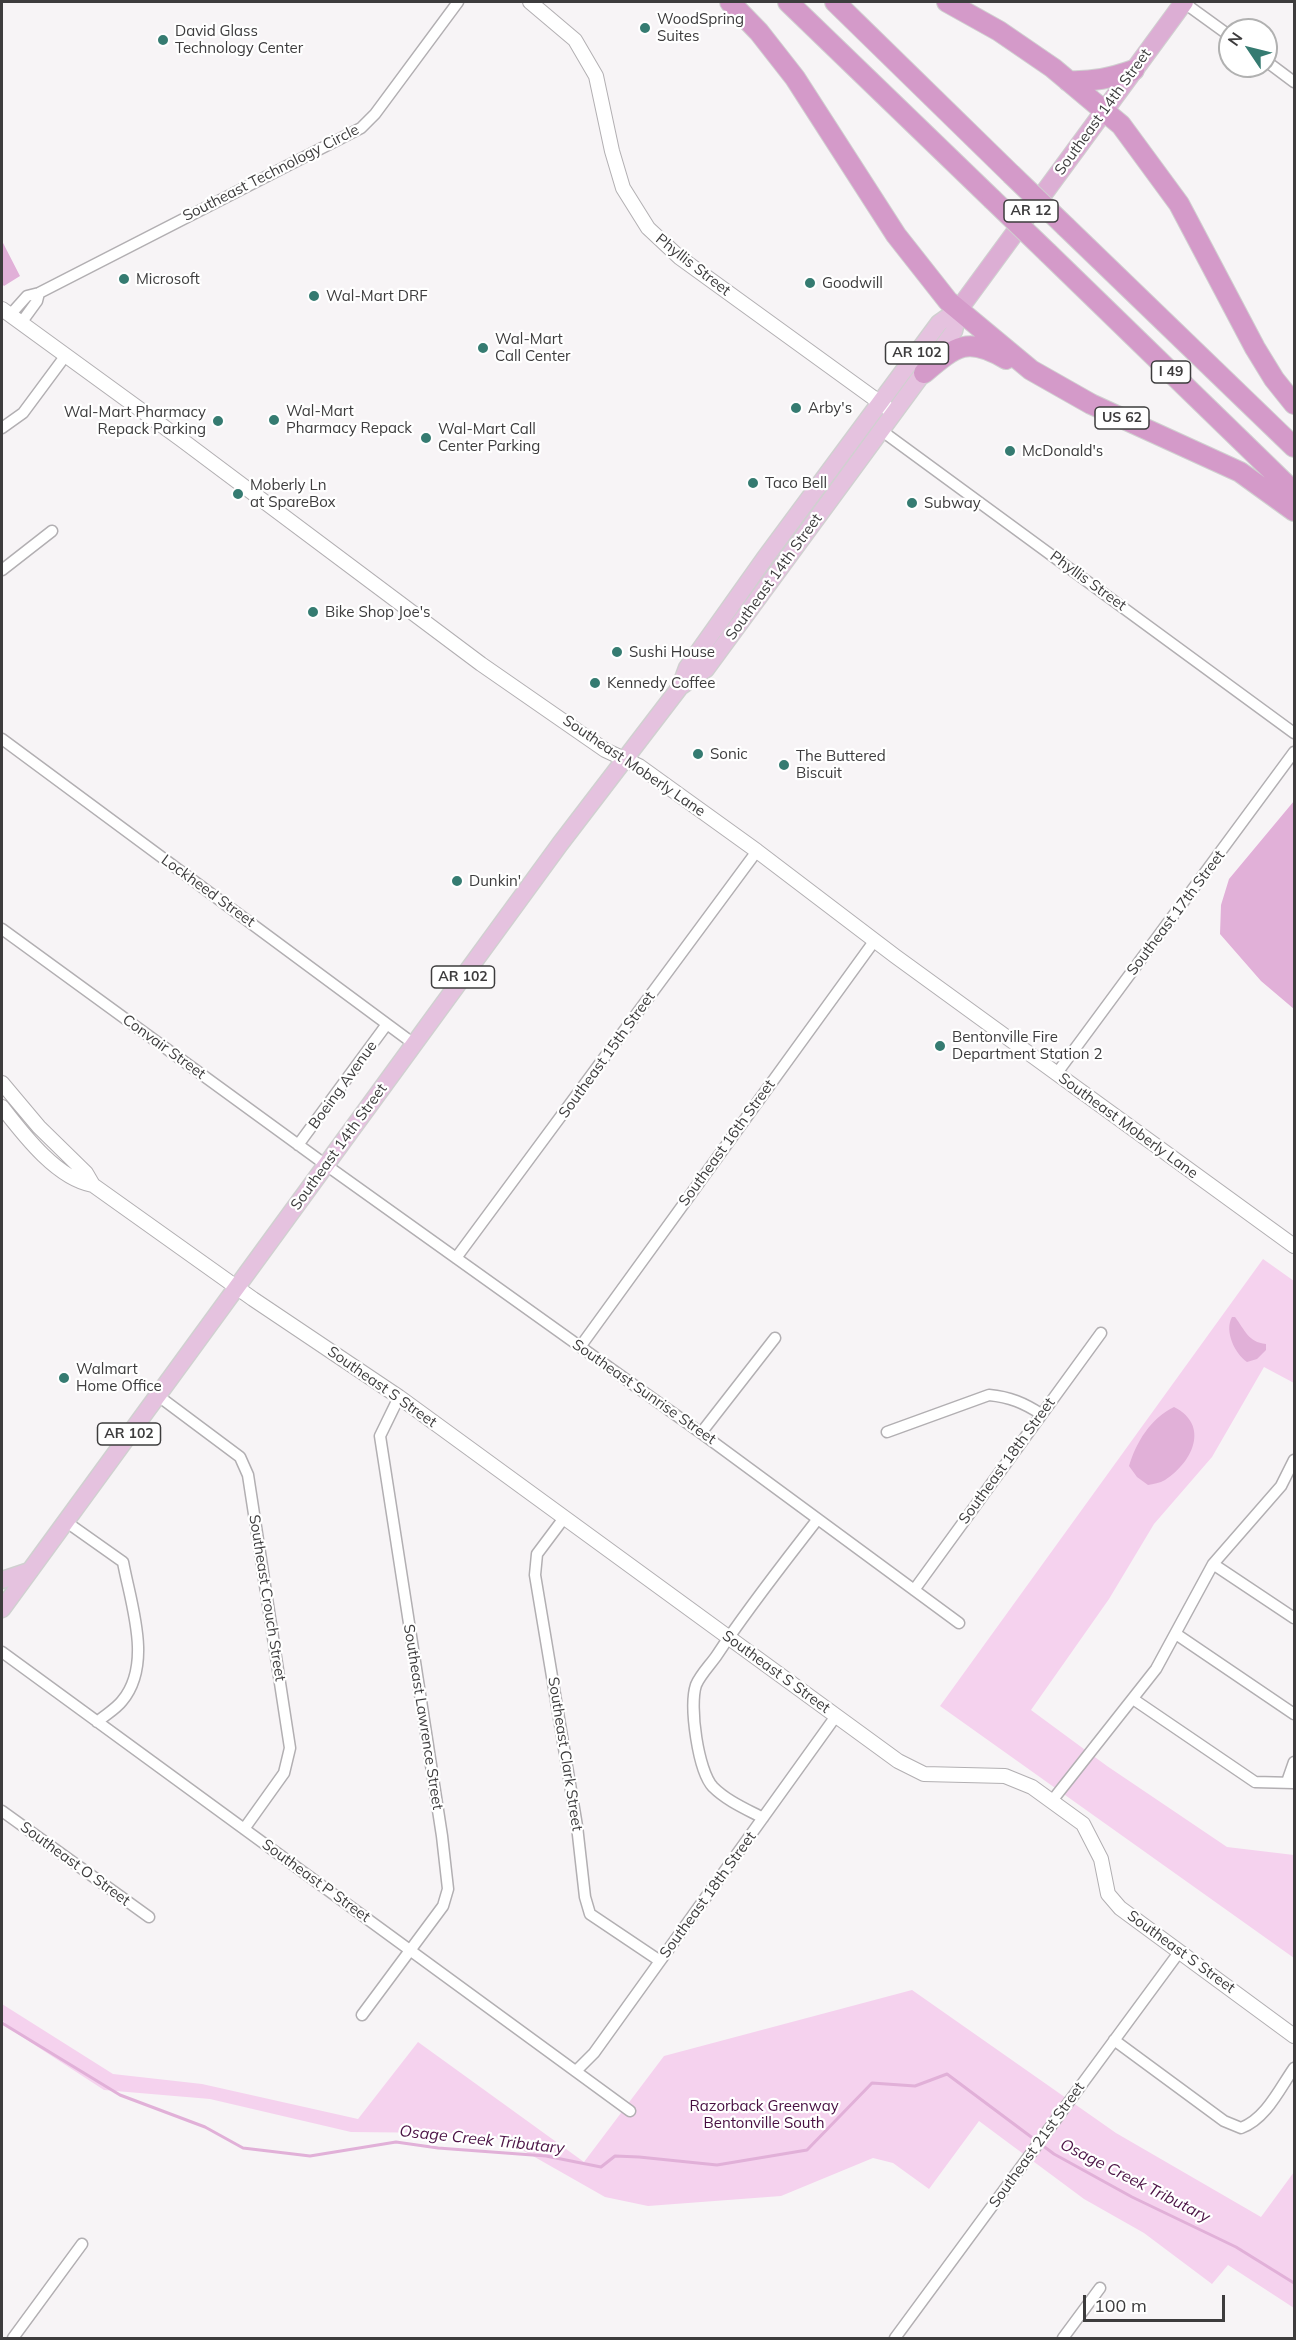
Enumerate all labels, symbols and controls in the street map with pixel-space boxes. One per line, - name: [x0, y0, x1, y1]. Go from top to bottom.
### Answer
- place label: WoodSpring Suites: [657, 10, 744, 45]
- north arrow: [1218, 18, 1278, 78]
- marker: WoodSpring Suites: [638, 21, 652, 35]
- place label: David Glass Technology Center: [175, 22, 303, 57]
- text: N: [1223, 28, 1247, 50]
- marker: David Glass Technology Center: [156, 33, 170, 47]
- street label: Southeast 14th Street: [1051, 45, 1155, 179]
- street label: Southeast Technology Circle: [180, 121, 362, 225]
- road number: AR 12: [1004, 200, 1058, 222]
- street label: Phyllis Street: [652, 230, 734, 300]
- place label: Microsoft: [136, 270, 200, 288]
- marker: Microsoft: [117, 272, 131, 286]
- place label: Goodwill: [822, 274, 883, 292]
- marker: Goodwill: [803, 276, 817, 290]
- place label: Wal-Mart DRF: [326, 287, 428, 305]
- marker: Wal-Mart DRF: [307, 289, 321, 303]
- place label: Wal-Mart Call Center: [495, 330, 571, 365]
- marker: Wal-Mart Call Center: [476, 341, 490, 355]
- road number: AR 102: [886, 342, 948, 364]
- road number: I 49: [1152, 361, 1190, 383]
- place label: Arby's: [808, 399, 852, 417]
- marker: Arby's: [789, 401, 803, 415]
- place label: Wal-Mart Pharmacy Repack: [286, 402, 412, 437]
- place label: Wal-Mart Pharmacy Repack Parking: [64, 403, 206, 438]
- road number: US 62: [1095, 407, 1149, 429]
- marker: Wal-Mart Pharmacy Repack: [267, 413, 281, 427]
- marker: Wal-Mart Pharmacy Repack Parking: [211, 414, 225, 428]
- place label: Wal-Mart Call Center Parking: [438, 420, 540, 455]
- marker: Wal-Mart Call Center Parking: [419, 431, 433, 445]
- place label: McDonald's: [1022, 442, 1103, 460]
- marker: McDonald's: [1003, 444, 1017, 458]
- place label: Taco Bell: [765, 474, 827, 492]
- place label: Moberly Ln at SpareBox: [250, 476, 336, 511]
- marker: Taco Bell: [746, 476, 760, 490]
- marker: Moberly Ln at SpareBox: [231, 487, 245, 501]
- place label: Subway: [924, 494, 981, 512]
- marker: Subway: [905, 496, 919, 510]
- street label: Southeast 14th Street: [722, 510, 826, 644]
- street label: Phyllis Street: [1046, 547, 1130, 615]
- place label: Bike Shop Joe's: [325, 603, 430, 621]
- marker: Bike Shop Joe's: [306, 605, 320, 619]
- place label: Sushi House: [629, 643, 715, 661]
- marker: Sushi House: [610, 645, 624, 659]
- place label: Kennedy Coffee: [607, 674, 715, 692]
- marker: Kennedy Coffee: [588, 676, 602, 690]
- street label: Southeast Moberly Lane: [559, 712, 709, 820]
- place label: Sonic: [710, 745, 748, 763]
- marker: Sonic: [691, 747, 705, 761]
- place label: The Buttered Biscuit: [796, 747, 886, 782]
- marker: The Buttered Biscuit: [777, 758, 791, 772]
- street label: Southeast 17th Street: [1123, 847, 1229, 979]
- street label: Lockheed Street: [158, 851, 258, 931]
- place label: Dunkin': [469, 872, 521, 890]
- marker: Dunkin': [450, 874, 464, 888]
- road number: AR 102: [432, 966, 494, 988]
- street label: Southeast 15th Street: [555, 988, 659, 1122]
- street label: Convair Street: [119, 1011, 209, 1083]
- place label: Bentonville Fire Department Station 2: [952, 1028, 1102, 1063]
- street label: Boeing Avenue: [305, 1037, 381, 1133]
- marker: Bentonville Fire Department Station 2: [933, 1039, 947, 1053]
- street label: Southeast Moberly Lane: [1055, 1069, 1201, 1183]
- street label: Southeast 16th Street: [675, 1076, 779, 1210]
- street label: Southeast 14th Street: [287, 1080, 391, 1214]
- street label: Southeast Sunrise Street: [569, 1336, 719, 1448]
- street label: Southeast S Street: [324, 1343, 440, 1431]
- place label: Walmart Home Office: [76, 1360, 162, 1395]
- marker: Walmart Home Office: [57, 1371, 71, 1385]
- street label: Southeast 18th Street: [955, 1394, 1059, 1528]
- road number: AR 102: [98, 1423, 160, 1445]
- street label: Southeast Crouch Street: [245, 1513, 289, 1683]
- street label: Southeast Lawrence Street: [399, 1623, 447, 1811]
- street label: Southeast S Street: [719, 1627, 833, 1717]
- street label: Southeast Clark Street: [544, 1676, 586, 1832]
- street label: Southeast O Street: [17, 1818, 133, 1910]
- street label: Southeast 18th Street: [656, 1828, 760, 1962]
- street label: Southeast P Street: [258, 1836, 374, 1926]
- street label: Southeast S Street: [1124, 1907, 1238, 1997]
- street label: Southeast 21st Street: [986, 2079, 1088, 2211]
- park label: Razorback Greenway Bentonville South: [689, 2097, 839, 2132]
- water label: Osage Creek Tributary: [399, 2122, 565, 2158]
- water label: Osage Creek Tributary: [1057, 2135, 1213, 2227]
- scale bar: [1086, 2283, 1228, 2321]
- text: 100 m: [1094, 2294, 1147, 2317]

